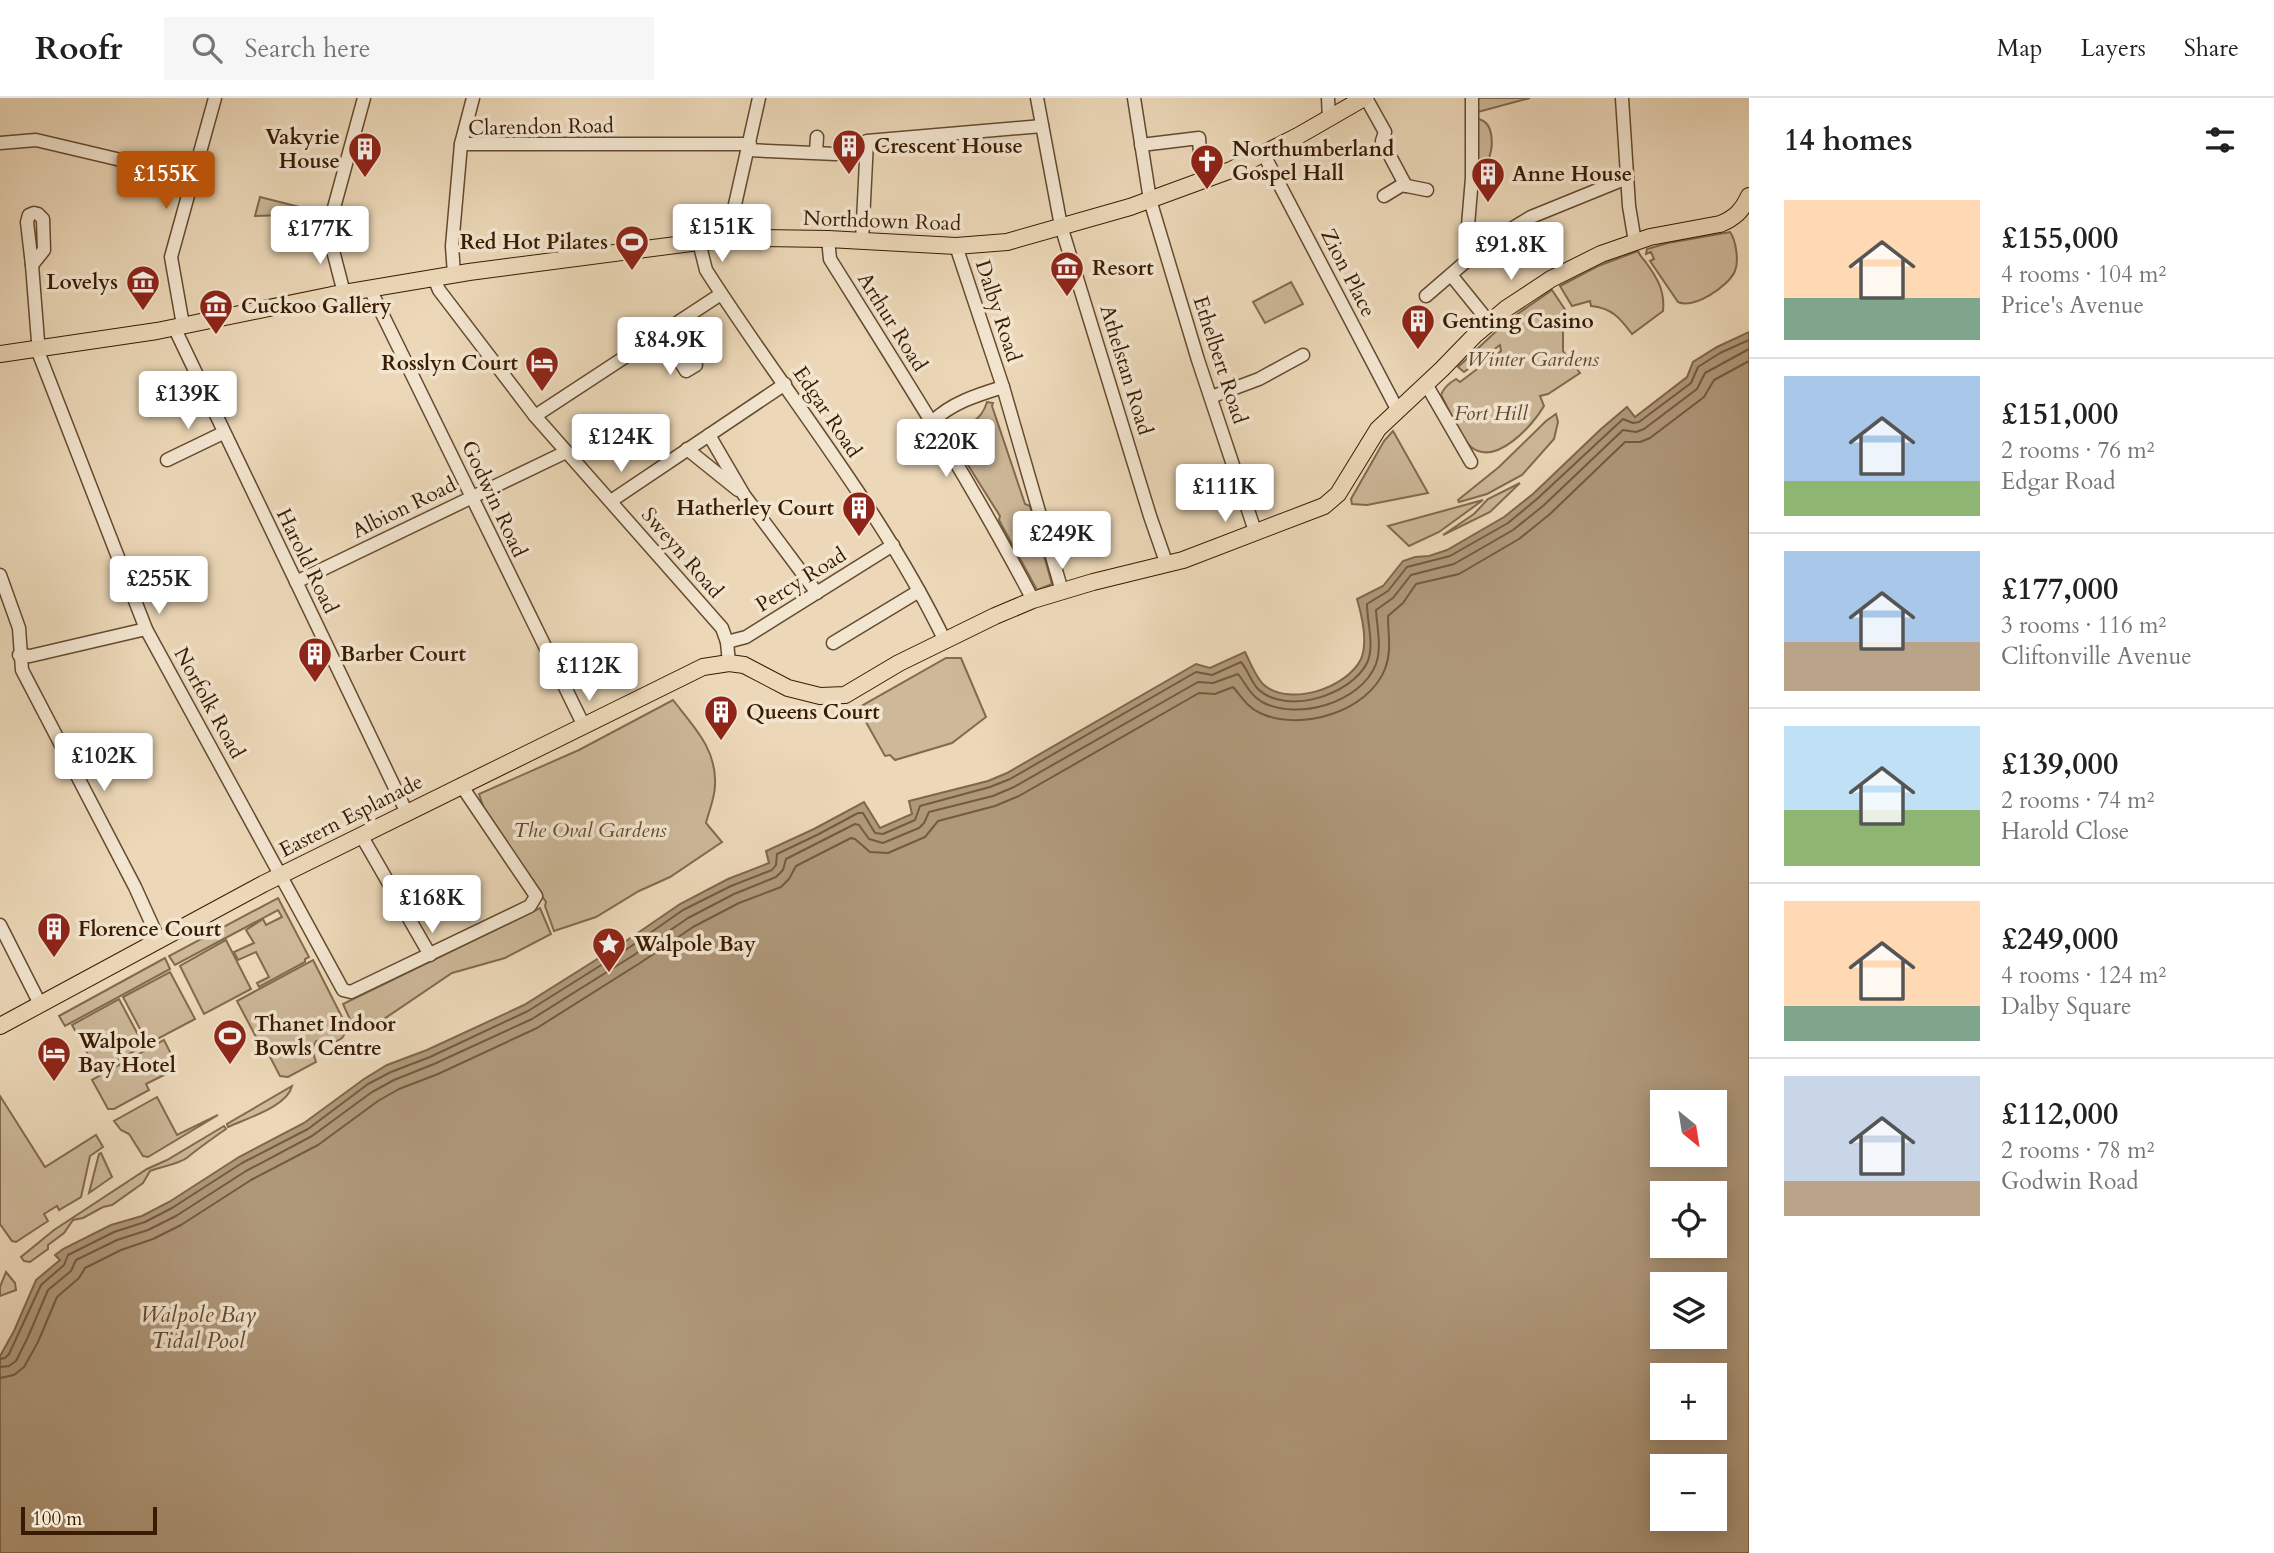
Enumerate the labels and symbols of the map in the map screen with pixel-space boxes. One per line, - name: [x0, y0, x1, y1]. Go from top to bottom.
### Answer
- street label: Clarendon Road: [468, 111, 614, 143]
- place label: Vakyrie House: [265, 123, 340, 176]
- building icon: Crescent House: [830, 127, 868, 176]
- building icon: Vakyrie House: [346, 130, 384, 179]
- place label: Crescent House: [874, 132, 1023, 161]
- place label: Northumberland Gospel Hall: [1232, 135, 1394, 188]
- church icon: Northumberland Gospel Hall: [1188, 142, 1226, 191]
- pin: £155K: [117, 152, 215, 211]
- building icon: Anne House: [1469, 155, 1507, 204]
- place label: Anne House: [1512, 160, 1632, 189]
- pin: £151K: [673, 204, 771, 264]
- street label: Northdown Road: [802, 204, 962, 238]
- pin: £177K: [271, 206, 369, 266]
- pin: £91.8K: [1454, 222, 1568, 282]
- sports icon: Red Hot Pilates: [613, 223, 651, 272]
- street label: Zion Place: [1313, 224, 1383, 322]
- place label: Red Hot Pilates: [460, 228, 608, 257]
- museum icon: Resort: [1048, 249, 1086, 298]
- place label: Resort: [1092, 254, 1154, 283]
- street label: Dalby Road: [968, 256, 1028, 366]
- museum icon: Lovelys: [124, 263, 162, 312]
- street label: Arthur Road: [850, 267, 934, 377]
- place label: Lovelys: [46, 268, 118, 297]
- museum icon: Cuckoo Gallery: [197, 287, 235, 336]
- place label: Cuckoo Gallery: [241, 292, 392, 321]
- street label: Ethelbert Road: [1186, 292, 1254, 428]
- street label: Athelstan Road: [1092, 301, 1160, 439]
- building icon: Genting Casino: [1399, 302, 1437, 351]
- place label: Genting Casino: [1442, 307, 1594, 336]
- pin: £84.9K: [613, 317, 727, 377]
- hotel icon: Rosslyn Court: [523, 344, 561, 393]
- park label: Winter Gardens: [1467, 345, 1599, 374]
- place label: Rosslyn Court: [381, 349, 519, 378]
- street label: Edgar Road: [786, 361, 868, 463]
- pin: £139K: [139, 372, 237, 431]
- park label: Fort Hill: [1454, 399, 1529, 428]
- pin: £124K: [572, 414, 670, 474]
- pin: £220K: [897, 420, 995, 479]
- street label: Godwin Road: [454, 436, 534, 562]
- pin: £111K: [1176, 464, 1274, 524]
- street label: Albion Road: [347, 470, 461, 546]
- building icon: Hatherley Court: [840, 489, 878, 538]
- place label: Hatherley Court: [676, 494, 835, 523]
- street label: Sweyn Road: [634, 501, 730, 605]
- street label: Harold Road: [269, 503, 345, 619]
- pin: £249K: [1013, 512, 1111, 571]
- street label: Percy Road: [750, 541, 852, 619]
- pin: £255K: [110, 556, 208, 616]
- building icon: Barber Court: [296, 635, 334, 684]
- place label: Barber Court: [340, 640, 466, 669]
- street label: Norfolk Road: [166, 642, 252, 764]
- pin: £112K: [540, 644, 638, 703]
- building icon: Queens Court: [702, 693, 740, 742]
- place label: Queens Court: [746, 698, 880, 727]
- pin: £102K: [55, 734, 153, 793]
- street label: Eastern Esplanade: [274, 767, 428, 865]
- park label: The Oval Gardens: [513, 816, 667, 845]
- pin: £168K: [383, 876, 481, 935]
- building icon: Florence Court: [35, 910, 73, 959]
- place label: Florence Court: [78, 915, 222, 944]
- place icon: Walpole Bay: [590, 925, 628, 974]
- place label: Walpole Bay: [633, 930, 756, 959]
- place label: Thanet Indoor Bowls Centre: [254, 1010, 396, 1063]
- sports icon: Thanet Indoor Bowls Centre: [211, 1017, 249, 1066]
- place label: Walpole Bay Hotel: [77, 1027, 176, 1080]
- hotel icon: Walpole Bay Hotel: [35, 1034, 73, 1083]
- north arrow: [1650, 1090, 1727, 1167]
- water label: Walpole Bay Tidal Pool: [140, 1299, 256, 1356]
- scale bar: [21, 1504, 158, 1536]

